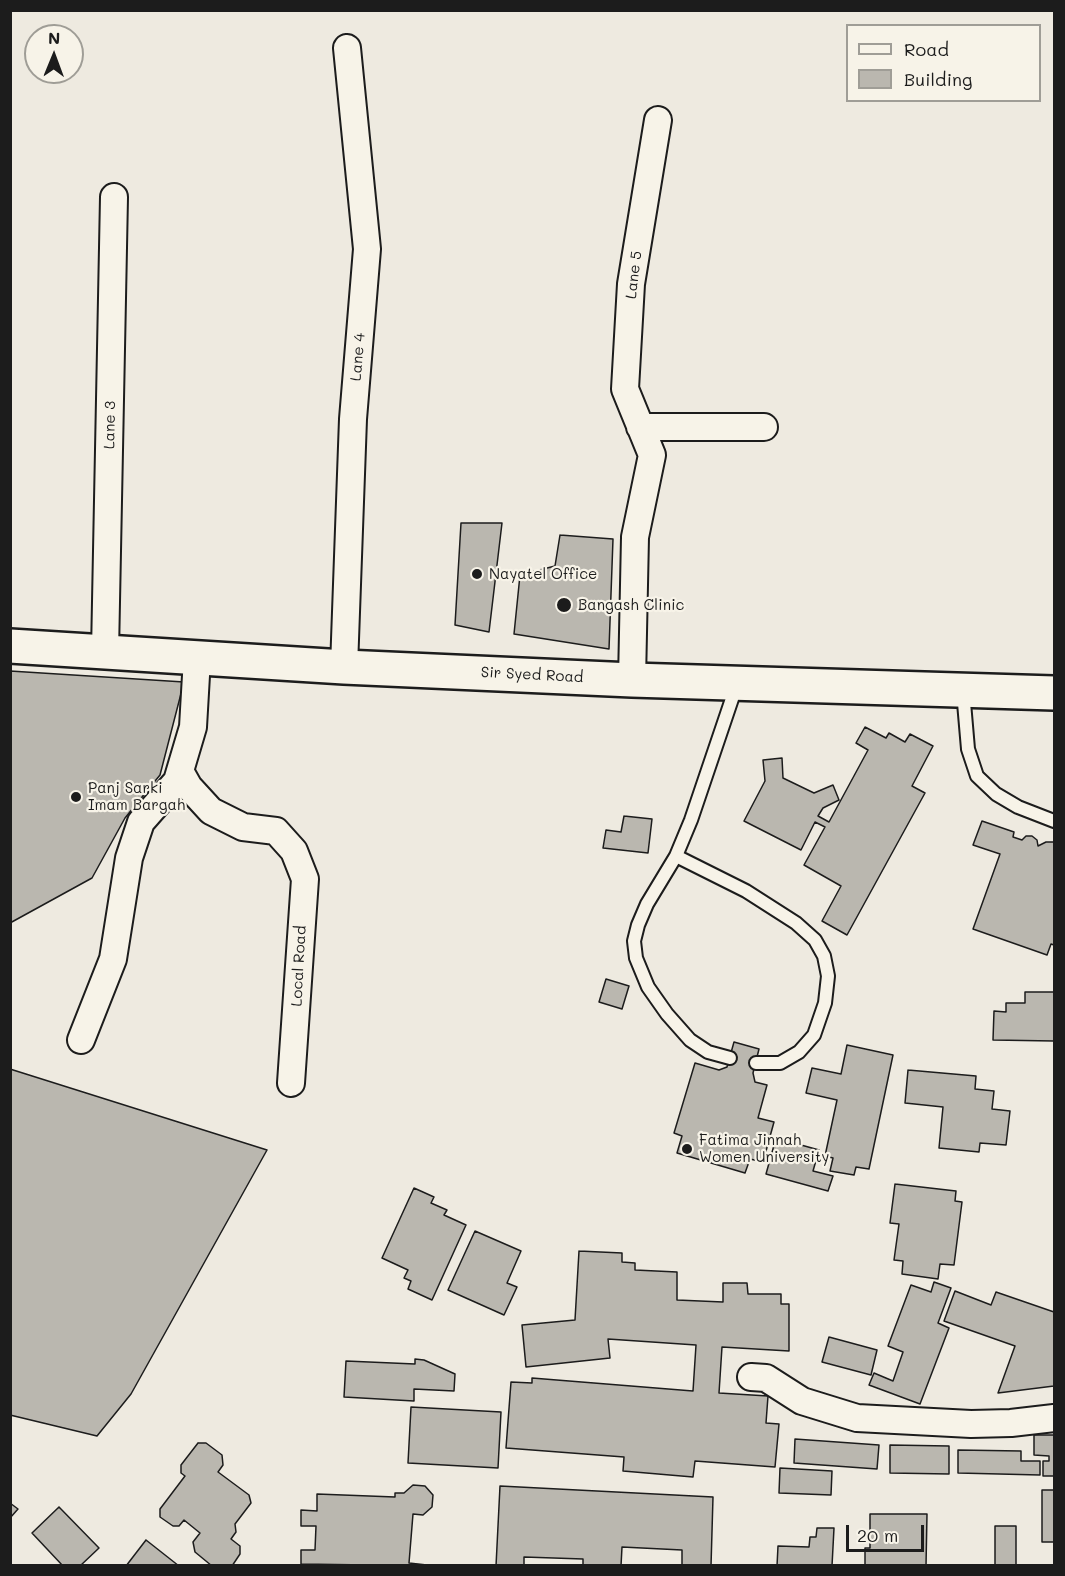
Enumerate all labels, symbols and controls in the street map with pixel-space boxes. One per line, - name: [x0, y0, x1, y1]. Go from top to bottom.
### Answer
- north arrow: [24, 24, 84, 84]
- legend: [846, 24, 1041, 102]
- text: N: [48, 27, 61, 48]
- text: Road: [904, 37, 949, 61]
- text: Building: [904, 67, 972, 91]
- street label: Lane 5: [622, 250, 646, 300]
- street label: Lane 4: [347, 332, 369, 382]
- street label: Lane 3: [101, 401, 119, 449]
- place label: Nayatel Office: [489, 565, 597, 583]
- marker: Nayatel Office: [470, 567, 484, 581]
- marker: Bangash Clinic: [555, 596, 573, 614]
- place label: Bangash Clinic: [578, 596, 684, 614]
- street label: Sir Syed Road: [480, 663, 584, 687]
- place label: Panj Sarki Imam Bargah: [88, 779, 185, 814]
- marker: Panj Sarki Imam Bargah: [69, 790, 83, 804]
- street label: Local Road: [288, 925, 310, 1007]
- place label: Fatima Jinnah Women University: [699, 1131, 829, 1166]
- marker: Fatima Jinnah Women University: [680, 1142, 694, 1156]
- scale bar: [849, 1513, 927, 1551]
- text: 20 m: [857, 1523, 898, 1547]

